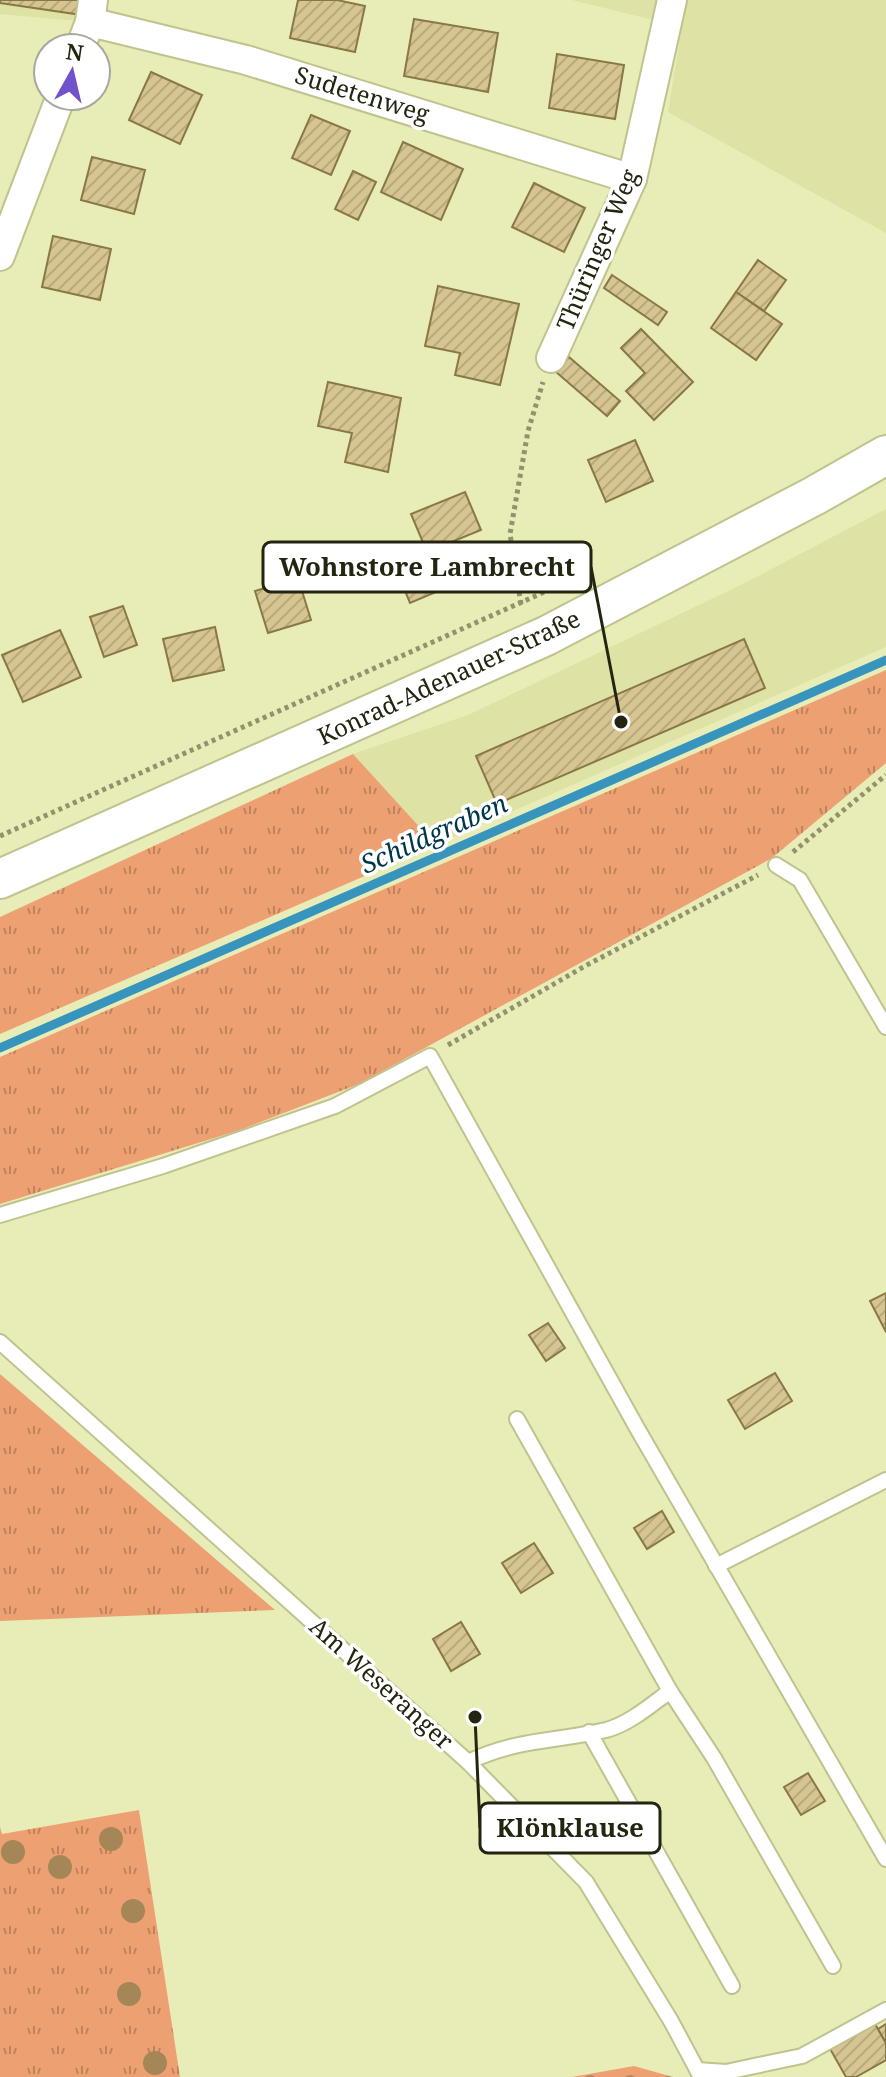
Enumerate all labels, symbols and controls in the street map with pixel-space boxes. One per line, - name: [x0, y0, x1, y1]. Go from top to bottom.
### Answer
- north arrow: [32, 32, 112, 112]
- text: N: [64, 35, 86, 67]
- street label: Sudetenweg: [291, 57, 434, 130]
- street label: Thüringer Weg: [548, 164, 646, 335]
- callout: Wohnstore Lambrecht: [263, 542, 591, 592]
- text: Wohnstore Lambrecht: [279, 548, 576, 584]
- street label: Konrad-Adenauer-Straße: [312, 601, 585, 752]
- water label: Schildgraben: [354, 784, 513, 882]
- street label: Am Weseranger: [303, 1609, 461, 1756]
- callout: Klönklause: [480, 1803, 660, 1853]
- text: Klönklause: [496, 1809, 644, 1845]

